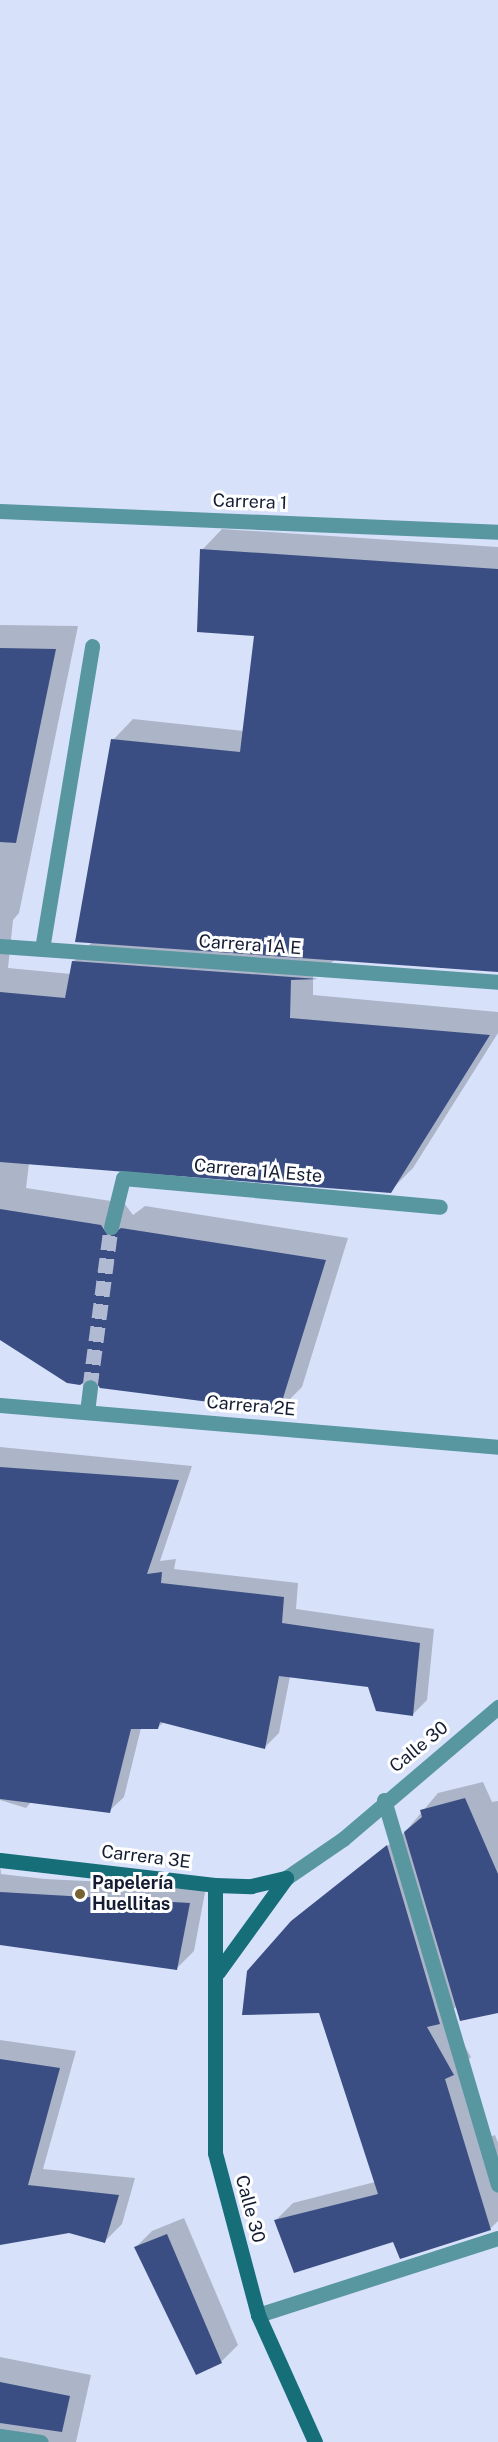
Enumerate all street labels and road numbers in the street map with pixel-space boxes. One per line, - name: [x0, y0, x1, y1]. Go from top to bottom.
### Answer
- street label: Carrera 1: [212, 490, 288, 514]
- street label: Carrera 1A E: [198, 931, 302, 959]
- street label: Carrera 1A Este: [193, 1155, 323, 1187]
- street label: Carrera 2E: [206, 1391, 296, 1421]
- street label: Calle 30: [385, 1717, 453, 1777]
- street label: Carrera 3E: [100, 1841, 192, 1873]
- street label: Calle 30: [231, 2173, 269, 2245]

